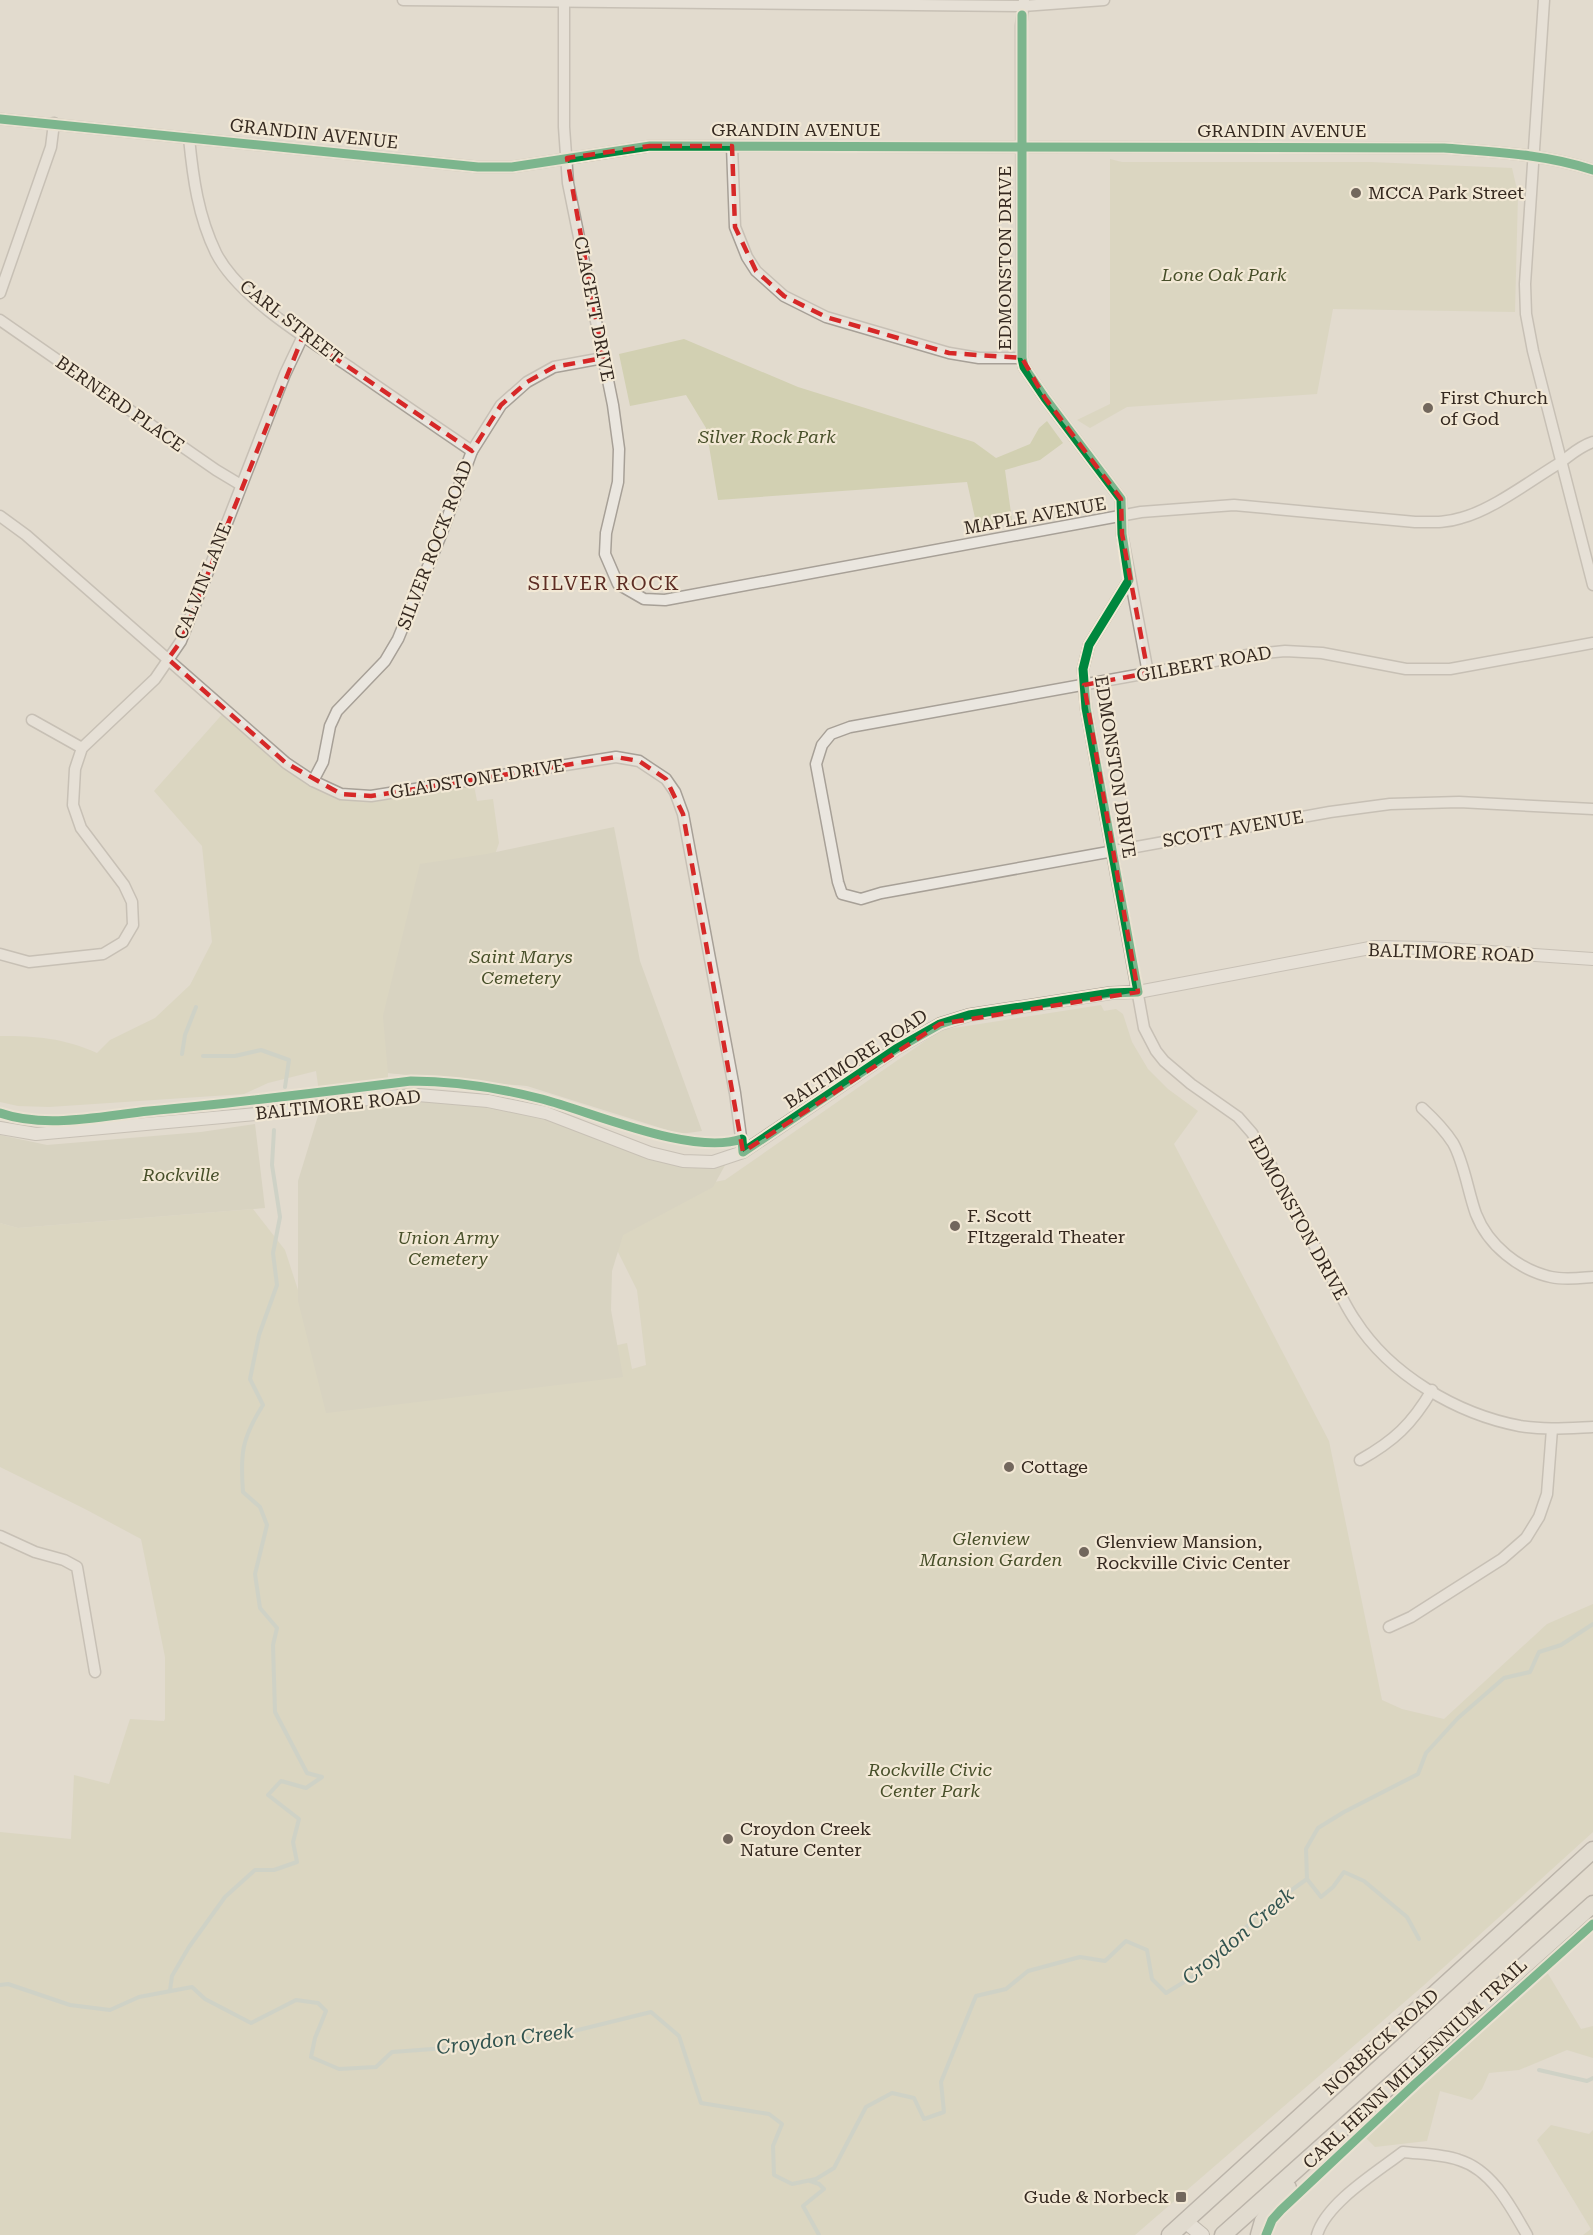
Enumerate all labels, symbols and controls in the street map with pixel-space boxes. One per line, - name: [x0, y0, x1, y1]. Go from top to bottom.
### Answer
- street label: GRANDIN AVENUE: [229, 114, 399, 153]
- street label: GRANDIN AVENUE: [711, 119, 881, 140]
- street label: GRANDIN AVENUE: [1197, 120, 1367, 141]
- street label: EDMONSTON DRIVE: [994, 166, 1015, 350]
- place label: MCCA Park Street: [1368, 182, 1524, 203]
- marker: MCCA Park Street: [1349, 186, 1363, 200]
- street label: CLAGETT DRIVE: [570, 234, 619, 383]
- park label: Lone Oak Park: [1160, 264, 1287, 285]
- street label: CARL STREET: [236, 275, 347, 368]
- street label: BERNERD PLACE: [52, 351, 189, 456]
- place label: First Church of God: [1440, 387, 1549, 429]
- marker: First Church of God: [1421, 401, 1435, 415]
- park label: Silver Rock Park: [697, 426, 836, 447]
- street label: SILVER ROCK ROAD: [393, 457, 477, 632]
- street label: MAPLE AVENUE: [962, 493, 1108, 538]
- street label: CALVIN LANE: [170, 519, 235, 642]
- district label: SILVER ROCK: [528, 571, 680, 595]
- street label: GILBERT ROAD: [1135, 641, 1273, 686]
- street label: EDMONSTON DRIVE: [1091, 674, 1140, 860]
- street label: GLADSTONE DRIVE: [388, 754, 566, 803]
- street label: SCOTT AVENUE: [1161, 806, 1305, 851]
- street label: BALTIMORE ROAD: [1368, 939, 1535, 966]
- park label: Saint Marys Cemetery: [468, 946, 573, 988]
- street label: BALTIMORE ROAD: [780, 1004, 931, 1113]
- street label: BALTIMORE ROAD: [254, 1085, 422, 1124]
- street label: EDMONSTON DRIVE: [1245, 1132, 1352, 1304]
- park label: Rockville: [142, 1164, 219, 1185]
- place label: F. Scott FItzgerald Theater: [967, 1205, 1125, 1247]
- marker: F. Scott FItzgerald Theater: [948, 1219, 962, 1233]
- park label: Union Army Cemetery: [397, 1227, 499, 1269]
- place label: Cottage: [1021, 1456, 1088, 1477]
- marker: Cottage: [1002, 1460, 1016, 1474]
- park label: Glenview Mansion Garden: [919, 1528, 1062, 1570]
- place label: Glenview Mansion, Rockville Civic Center: [1096, 1531, 1290, 1573]
- marker: Glenview Mansion, Rockville Civic Center: [1077, 1545, 1091, 1559]
- park label: Rockville Civic Center Park: [867, 1759, 993, 1801]
- place label: Croydon Creek Nature Center: [740, 1818, 871, 1860]
- marker: Croydon Creek Nature Center: [721, 1832, 735, 1846]
- water label: Croydon Creek: [1177, 1882, 1299, 1990]
- street label: CARL HENN MILLENNIUM TRAIL: [1298, 1954, 1531, 2173]
- street label: NORBECK ROAD: [1319, 1984, 1443, 2099]
- water label: Croydon Creek: [435, 2019, 575, 2059]
- place label: Gude & Norbeck: [1024, 2186, 1169, 2207]
- marker: Gude & Norbeck: [1174, 2190, 1188, 2204]

